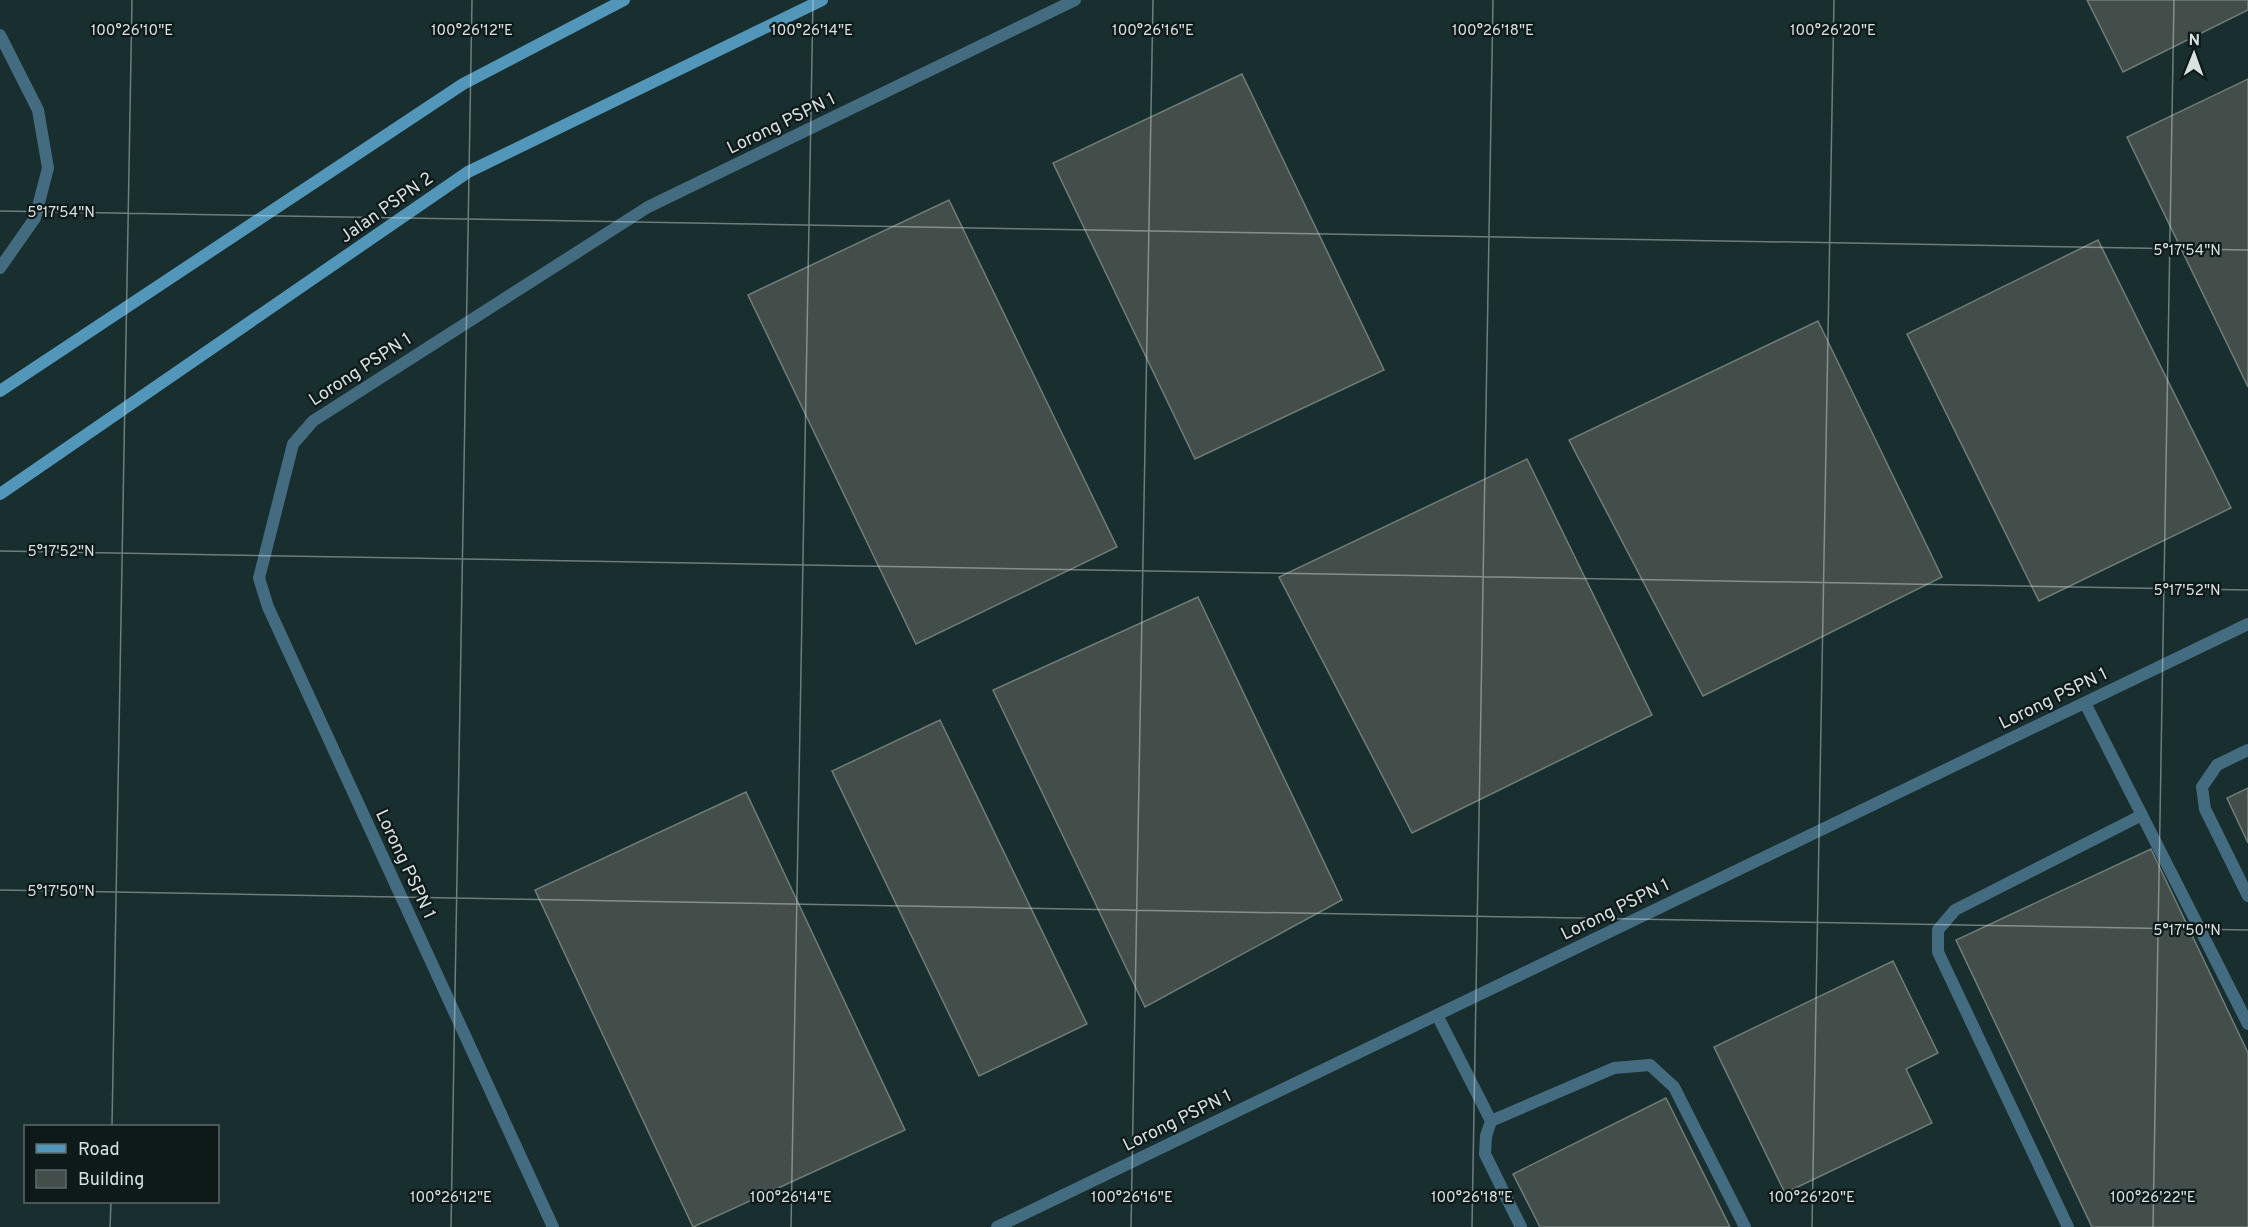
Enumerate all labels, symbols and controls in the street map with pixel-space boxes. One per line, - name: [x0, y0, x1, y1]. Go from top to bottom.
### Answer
- text: 100°26'10"E: [91, 22, 173, 41]
- text: 100°26'12"E: [431, 22, 513, 41]
- text: 100°26'14"E: [771, 22, 853, 41]
- text: 100°26'16"E: [1112, 22, 1194, 41]
- text: 100°26'18"E: [1452, 22, 1534, 41]
- text: 100°26'20"E: [1790, 22, 1876, 41]
- north arrow: [2164, 24, 2224, 84]
- text: N: [2188, 31, 2200, 51]
- street label: Lorong PSPN 1: [724, 88, 840, 161]
- street label: Jalan PSPN 2: [336, 167, 438, 249]
- text: 5°17'54"N: [27, 204, 95, 223]
- text: 5°17'54"N: [2153, 242, 2221, 261]
- street label: Lorong PSPN 1: [305, 328, 417, 412]
- text: 5°17'52"N: [27, 543, 95, 562]
- text: 5°17'52"N: [2153, 582, 2221, 601]
- street label: Lorong PSPN 1: [1996, 663, 2112, 736]
- street label: Lorong PSPN 1: [369, 806, 440, 923]
- street label: Lorong PSPN 1: [1558, 874, 1674, 947]
- text: 5°17'50"N: [27, 883, 95, 902]
- text: 5°17'50"N: [2153, 922, 2221, 941]
- street label: Lorong PSPN 1: [1120, 1085, 1236, 1158]
- legend: [24, 1125, 219, 1203]
- text: Road: [78, 1139, 120, 1162]
- text: Building: [78, 1169, 144, 1192]
- text: 100°26'12"E: [410, 1189, 492, 1208]
- text: 100°26'14"E: [750, 1189, 832, 1208]
- text: 100°26'16"E: [1091, 1189, 1173, 1208]
- text: 100°26'18"E: [1431, 1189, 1513, 1208]
- text: 100°26'20"E: [1769, 1189, 1855, 1208]
- text: 100°26'22"E: [2110, 1189, 2196, 1208]

